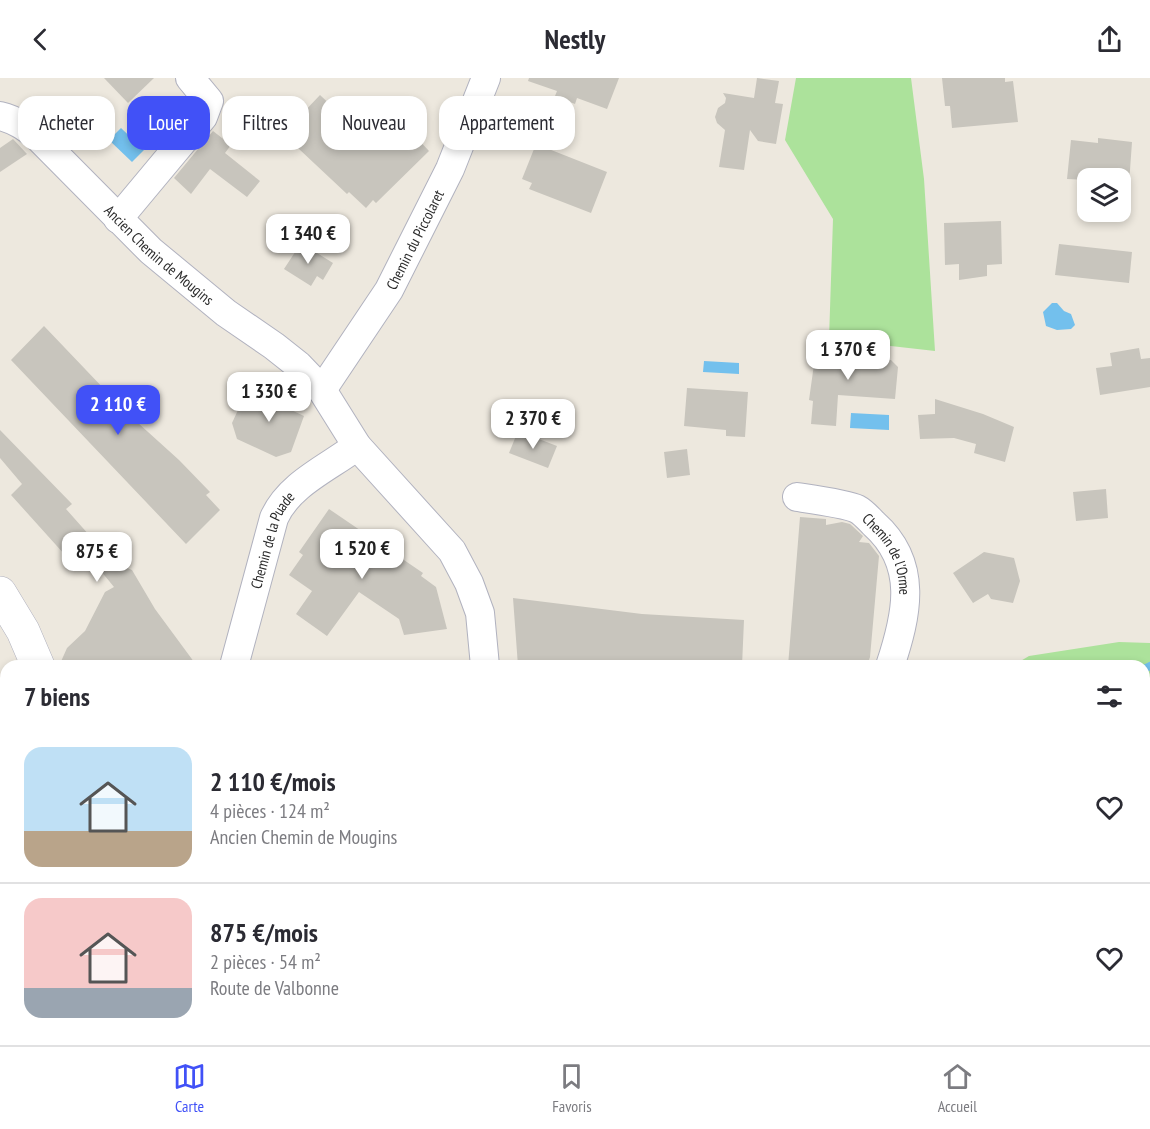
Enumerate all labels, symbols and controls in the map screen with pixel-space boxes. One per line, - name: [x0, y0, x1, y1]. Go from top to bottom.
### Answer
- text: Nestly: [545, 22, 605, 56]
- icon: back: [24, 23, 57, 56]
- icon: share: [1093, 23, 1126, 56]
- chip: Acheter: [18, 96, 115, 150]
- chip: Louer: [127, 96, 210, 150]
- chip: Filtres: [222, 96, 309, 150]
- chip: Nouveau: [321, 96, 427, 150]
- chip: Appartement: [439, 96, 575, 150]
- map controls: [1077, 168, 1131, 222]
- button: layers: [1077, 168, 1131, 222]
- street label: Chemin du Piccolaret: [381, 186, 448, 293]
- street label: Ancien Chemin de Mougins: [101, 201, 218, 309]
- pin: 1 340 €: [253, 214, 363, 265]
- text: 1 340 €: [280, 220, 336, 246]
- pin: 1 370 €: [793, 330, 903, 381]
- text: 1 370 €: [820, 336, 876, 362]
- pin: 1 330 €: [214, 372, 324, 423]
- text: 1 330 €: [241, 378, 297, 404]
- pin: 2 110 €: [63, 385, 173, 436]
- text: 2 110 €: [90, 391, 146, 417]
- pin: 2 370 €: [478, 399, 588, 450]
- text: 2 370 €: [505, 405, 561, 431]
- street label: Chemin de la Puade: [246, 487, 298, 591]
- street label: Chemin de l'Orme: [859, 509, 915, 595]
- pin: 1 520 €: [307, 529, 417, 580]
- pin: 875 €: [55, 532, 139, 583]
- text: 1 520 €: [334, 535, 390, 561]
- text: 875 €: [76, 538, 118, 564]
- text: 7 biens: [24, 680, 90, 713]
- icon: filters: [1093, 680, 1126, 713]
- text: 2 110 €/mois: [210, 765, 336, 798]
- icon: home: [72, 771, 144, 843]
- icon: heart: [1093, 791, 1126, 824]
- text: 4 pièces · 124 m²: [210, 798, 330, 824]
- text: Ancien Chemin de Mougins: [210, 824, 397, 850]
- text: 875 €/mois: [210, 916, 318, 949]
- icon: home: [72, 922, 144, 994]
- icon: heart: [1093, 942, 1126, 975]
- text: 2 pièces · 54 m²: [210, 949, 321, 975]
- text: Route de Valbonne: [210, 975, 339, 1001]
- tab: Carte: [173, 1060, 206, 1116]
- tab: Favoris: [552, 1060, 592, 1116]
- tab: Accueil: [938, 1060, 977, 1116]

